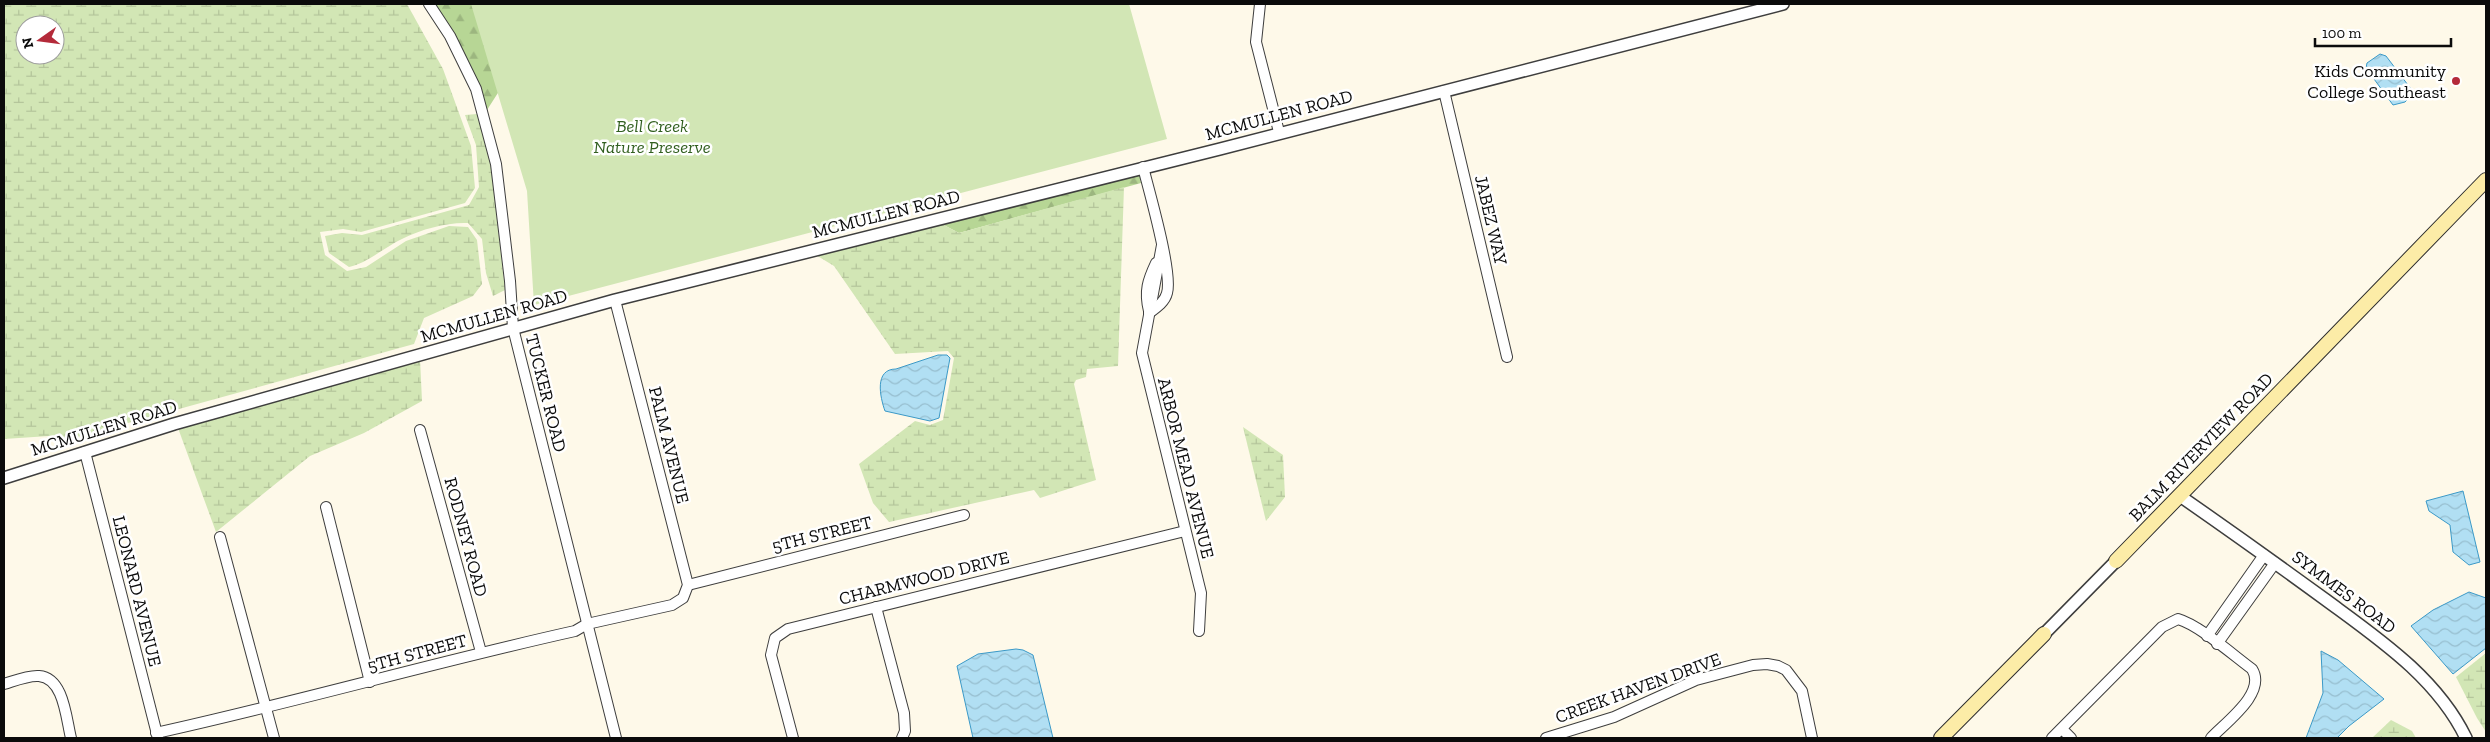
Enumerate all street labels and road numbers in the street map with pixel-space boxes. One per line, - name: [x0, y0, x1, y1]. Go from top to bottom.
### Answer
- street label: MCMULLEN ROAD: [1203, 85, 1355, 145]
- street label: JABEZ WAY: [1470, 173, 1512, 267]
- street label: MCMULLEN ROAD: [810, 185, 962, 243]
- street label: MCMULLEN ROAD: [418, 285, 570, 347]
- street label: TUCKER ROAD: [521, 332, 571, 454]
- street label: BALM RIVERVIEW ROAD: [2124, 368, 2278, 526]
- street label: ARBOR MEAD AVENUE: [1153, 375, 1219, 561]
- street label: PALM AVENUE: [644, 384, 694, 506]
- street label: MCMULLEN ROAD: [28, 395, 180, 461]
- street label: RODNEY ROAD: [439, 475, 493, 599]
- street label: 5TH STREET: [770, 511, 874, 557]
- street label: LEONARD AVENUE: [108, 513, 166, 669]
- street label: CHARMWOOD DRIVE: [837, 546, 1011, 610]
- street label: SYMMES ROAD: [2288, 546, 2400, 638]
- street label: 5TH STREET: [365, 629, 469, 677]
- street label: CREEK HAVEN DRIVE: [1552, 648, 1724, 728]

